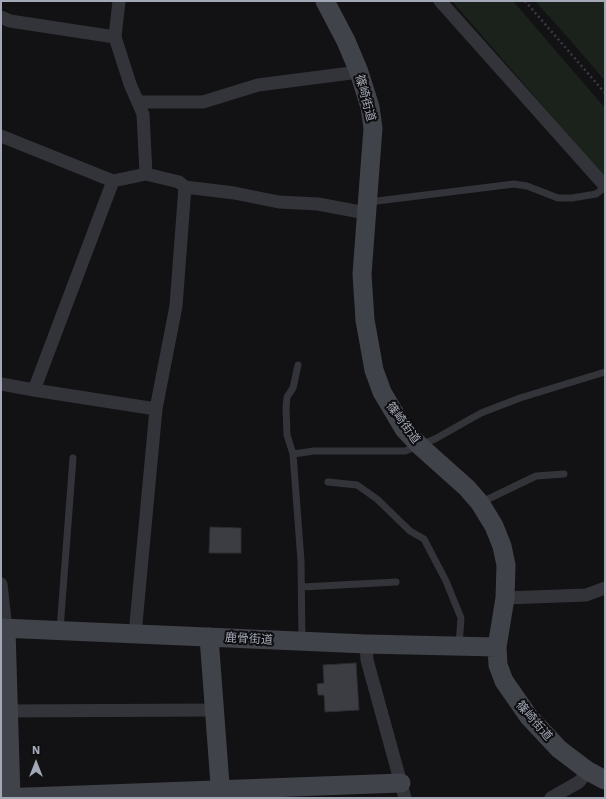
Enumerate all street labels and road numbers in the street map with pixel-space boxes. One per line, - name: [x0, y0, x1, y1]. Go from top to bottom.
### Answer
- street label: 篠崎街道: [352, 73, 378, 123]
- street label: 篠崎街道: [383, 399, 423, 447]
- street label: 鹿骨街道: [225, 631, 273, 647]
- street label: 篠崎街道: [513, 698, 555, 744]

